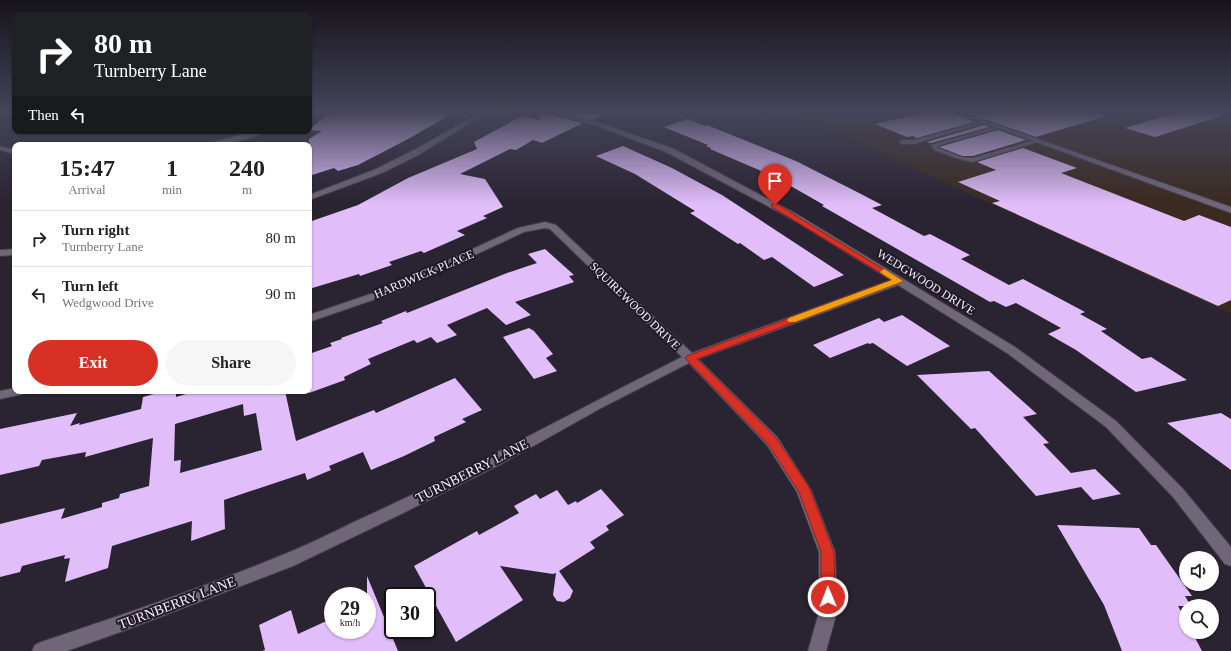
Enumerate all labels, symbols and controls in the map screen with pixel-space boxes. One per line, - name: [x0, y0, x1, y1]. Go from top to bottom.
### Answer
- icon: right: [28, 28, 80, 80]
- text: 80 m: [94, 28, 152, 59]
- text: Turnberry Lane: [94, 61, 207, 81]
- icon: left: [67, 104, 89, 126]
- text: Then: [28, 107, 59, 123]
- text: 15:47: [59, 155, 115, 181]
- text: 1: [166, 155, 178, 181]
- text: 240: [229, 155, 265, 181]
- pin: [758, 164, 792, 205]
- icon: arrive: [764, 170, 786, 192]
- text: Arrival: [68, 182, 106, 197]
- text: min: [162, 182, 182, 197]
- text: m: [242, 182, 252, 197]
- text: Turn right: [62, 222, 129, 238]
- icon: right: [28, 228, 50, 250]
- text: 80 m: [266, 230, 296, 246]
- text: Turnberry Lane: [62, 239, 143, 254]
- street label: WEDGWOOD DRIVE: [874, 246, 978, 318]
- street label: HARDWICK PLACE: [372, 247, 476, 301]
- street label: SQUIREWOOD DRIVE: [587, 259, 683, 353]
- text: Turn left: [62, 278, 119, 294]
- icon: left: [28, 284, 50, 306]
- text: 90 m: [266, 286, 296, 302]
- text: Wedgwood Drive: [62, 295, 154, 310]
- button: Exit: [28, 340, 158, 386]
- button: Share: [166, 340, 296, 386]
- street label: TURNBERRY LANE: [413, 436, 531, 506]
- map controls: [1179, 551, 1219, 639]
- button: sound: [1179, 551, 1219, 591]
- street label: TURNBERRY LANE: [116, 574, 238, 632]
- position arrow: [807, 576, 849, 618]
- speed limit sign: 30: [384, 587, 436, 639]
- text: 29: [340, 597, 360, 619]
- button: search: [1179, 599, 1219, 639]
- text: km/h: [340, 617, 360, 628]

